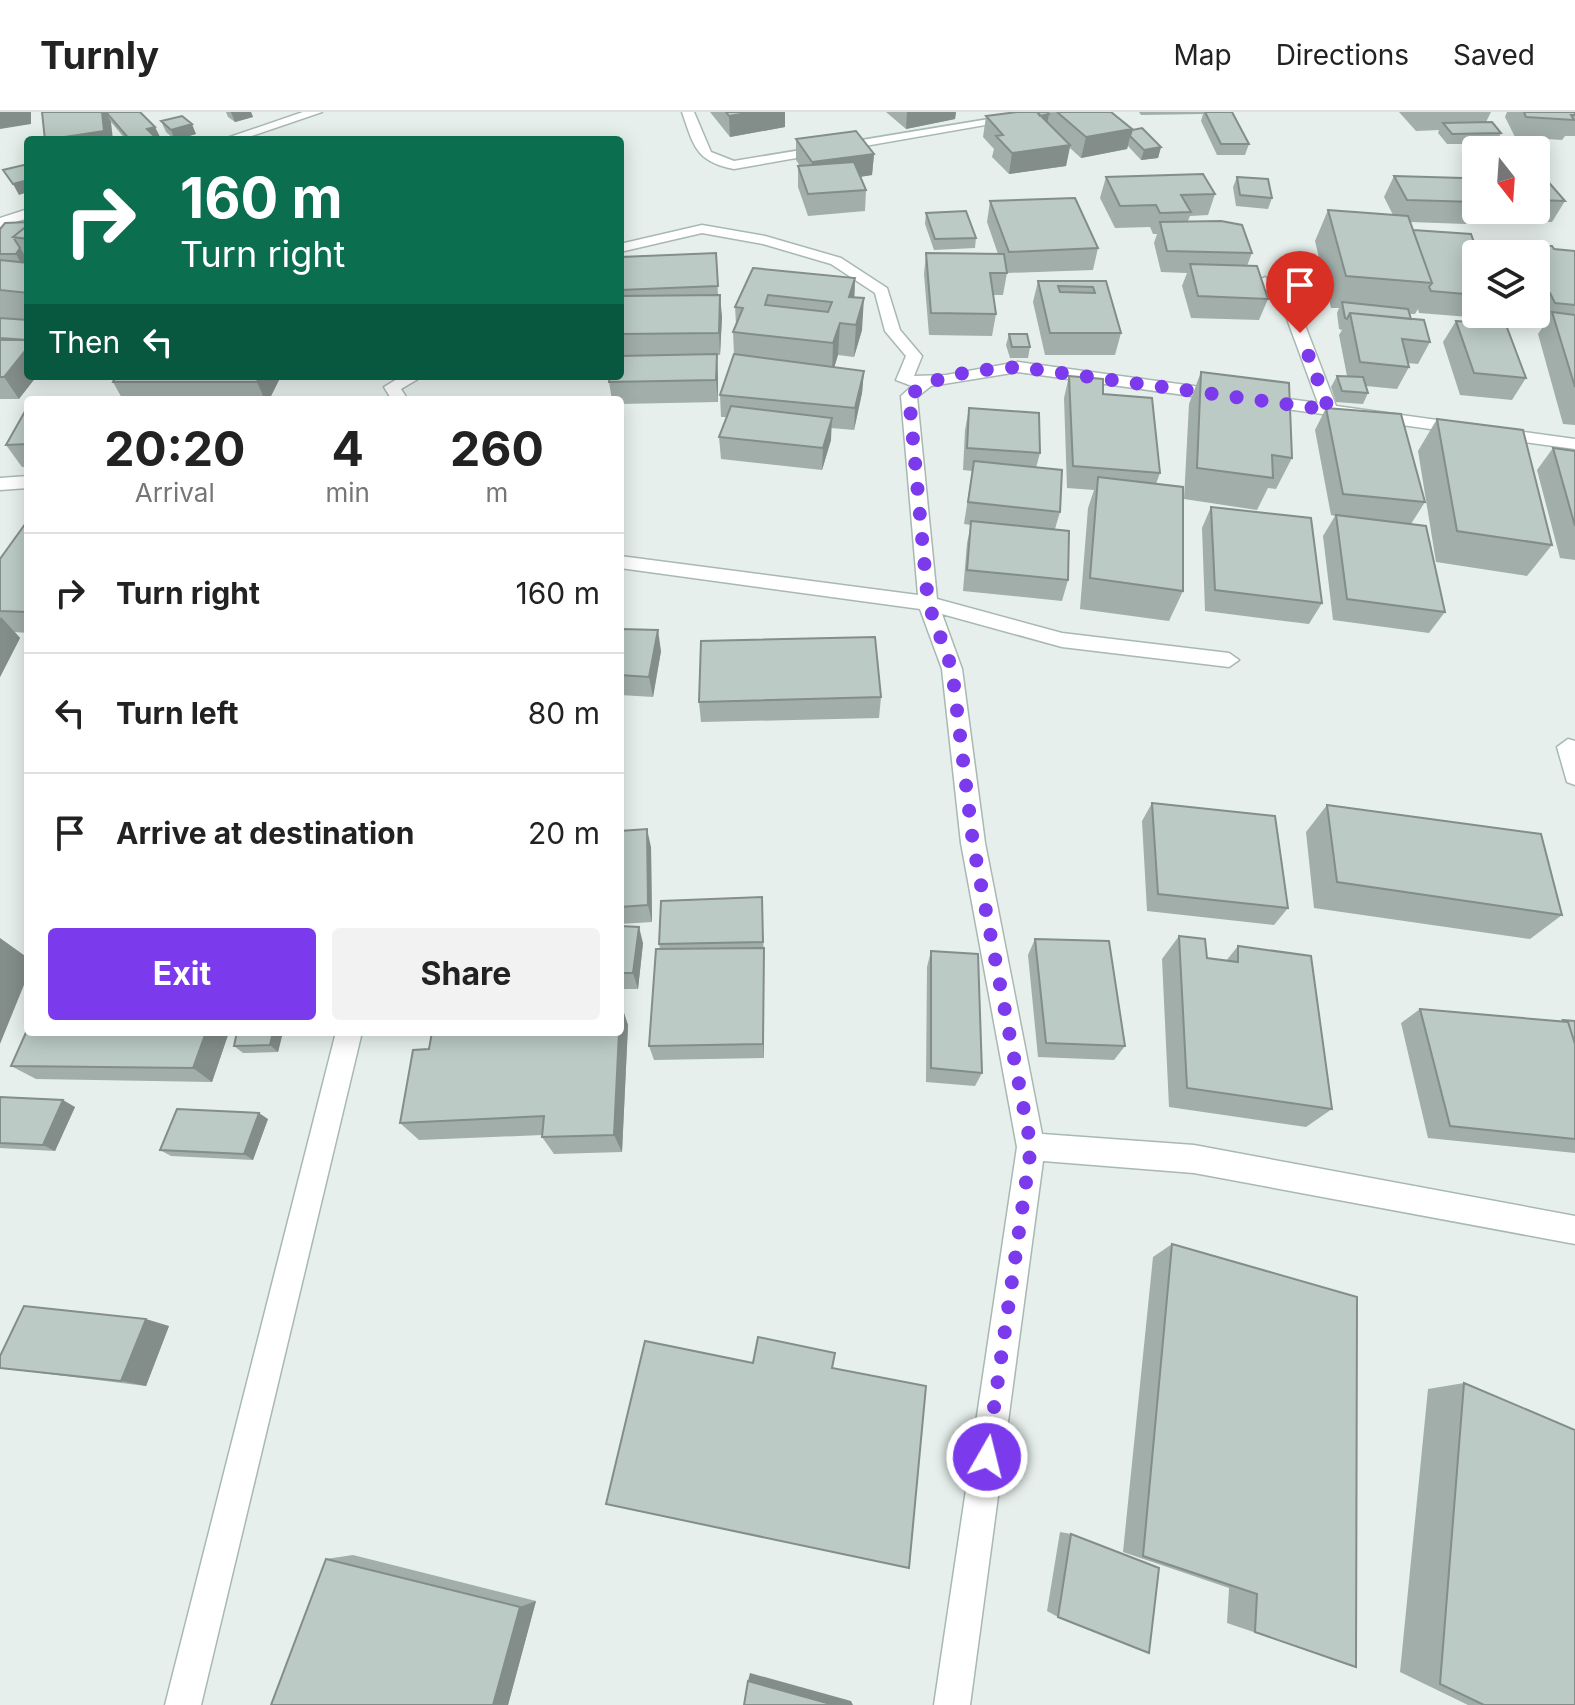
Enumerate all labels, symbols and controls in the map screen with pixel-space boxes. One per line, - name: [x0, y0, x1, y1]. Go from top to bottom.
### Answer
- text: Turnly: [40, 32, 159, 78]
- text: Map: [1173, 38, 1232, 72]
- text: Directions: [1276, 38, 1409, 72]
- text: Saved: [1453, 38, 1535, 72]
- north arrow: [1462, 136, 1550, 224]
- map controls: [1462, 136, 1550, 328]
- text: 160 m: [180, 164, 343, 232]
- icon: right: [48, 168, 152, 272]
- text: Turn right: [180, 232, 345, 276]
- button: layers: [1462, 240, 1550, 328]
- pin: [1266, 251, 1334, 333]
- icon: arrive: [1278, 263, 1322, 307]
- icon: left: [136, 320, 180, 364]
- text: Then: [48, 324, 120, 360]
- text: 20:20: [104, 419, 245, 478]
- text: 4: [331, 419, 364, 478]
- text: 260: [450, 419, 544, 478]
- text: Arrival: [135, 477, 215, 508]
- text: min: [325, 477, 370, 508]
- text: m: [486, 477, 508, 508]
- icon: right: [48, 571, 92, 615]
- text: Turn right: [116, 575, 260, 611]
- text: 160 m: [516, 575, 600, 611]
- icon: left: [48, 691, 92, 735]
- text: Turn left: [116, 695, 238, 731]
- text: 80 m: [528, 695, 600, 731]
- icon: arrive: [48, 811, 92, 855]
- text: Arrive at destination: [116, 815, 414, 851]
- text: 20 m: [528, 815, 600, 851]
- button: Exit: [48, 928, 316, 1020]
- button: Share: [332, 928, 600, 1020]
- position arrow: [945, 1415, 1029, 1499]

